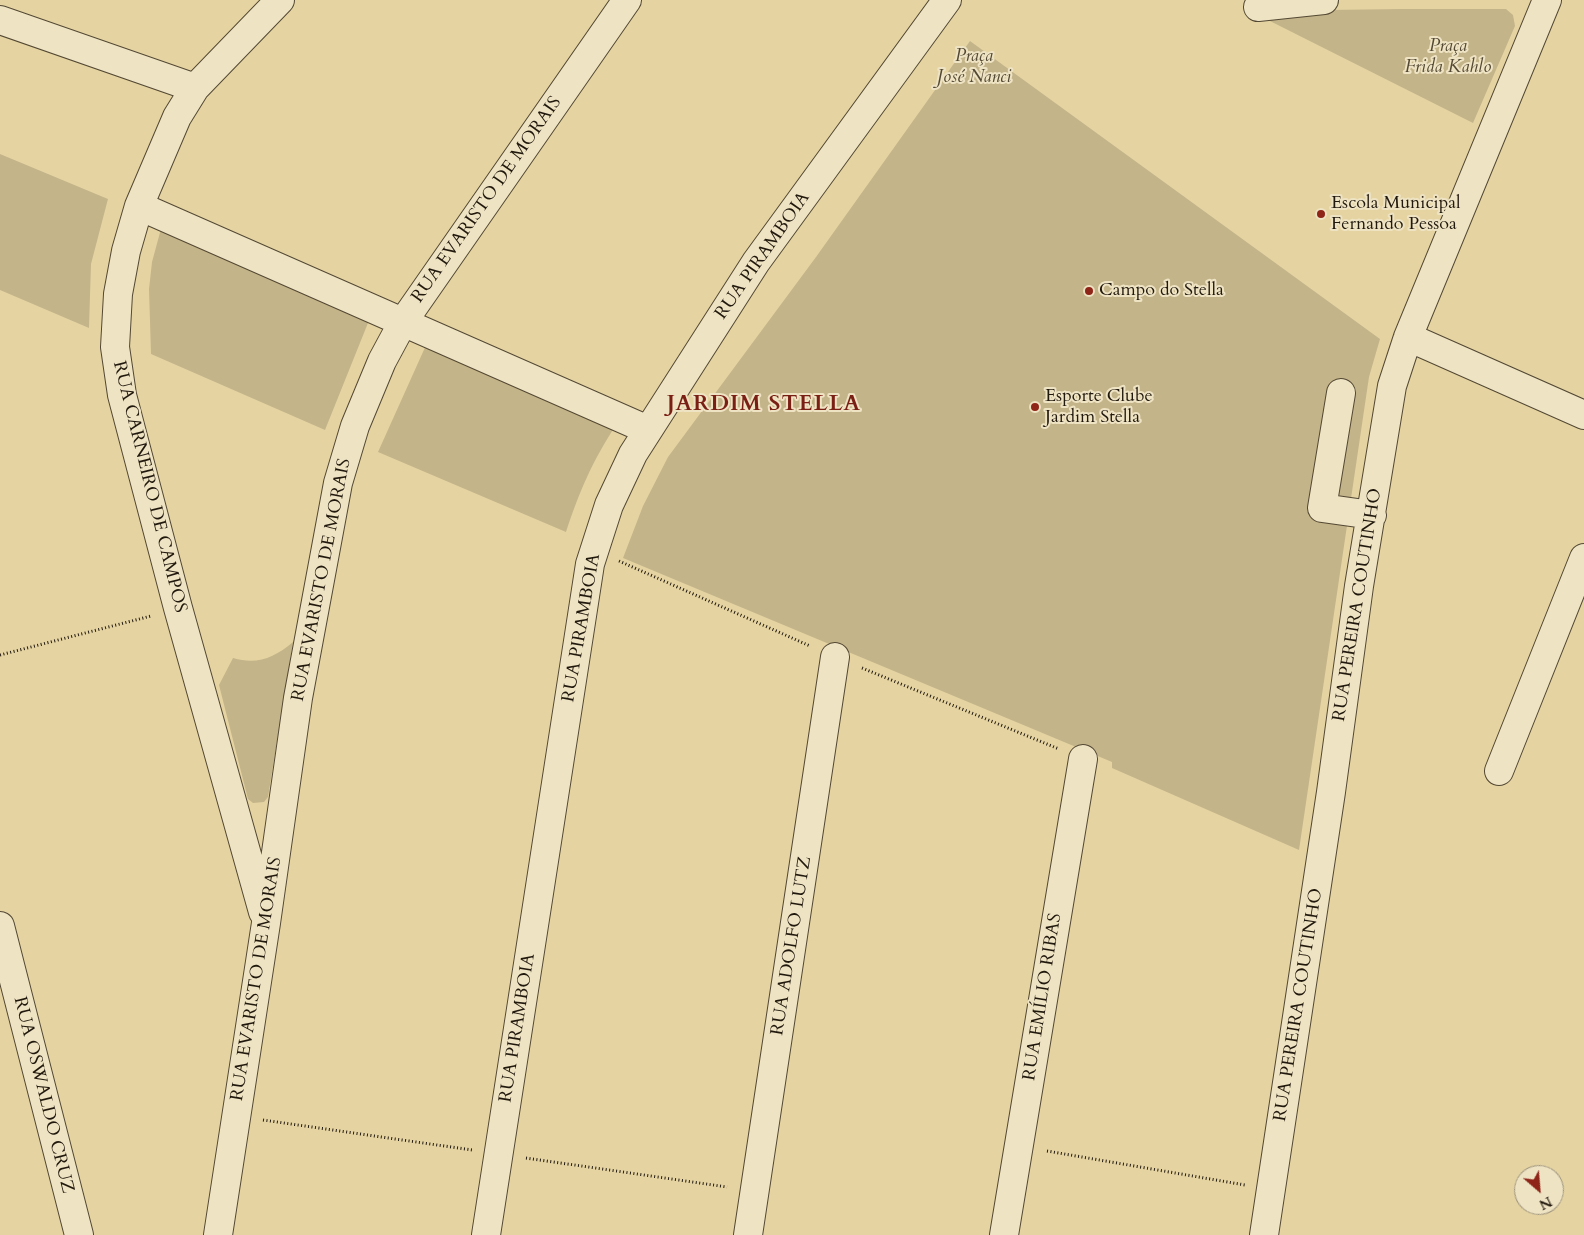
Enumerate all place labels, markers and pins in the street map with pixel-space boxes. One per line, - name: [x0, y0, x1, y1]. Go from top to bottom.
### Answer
- place label: Escola Municipal Fernando Pessoa: [1331, 193, 1461, 235]
- marker: Escola Municipal Fernando Pessoa: [1315, 208, 1327, 220]
- place label: Campo do Stella: [1099, 280, 1224, 302]
- marker: Campo do Stella: [1083, 285, 1095, 297]
- place label: Esporte Clube Jardim Stella: [1045, 386, 1153, 428]
- marker: Esporte Clube Jardim Stella: [1029, 401, 1041, 413]

